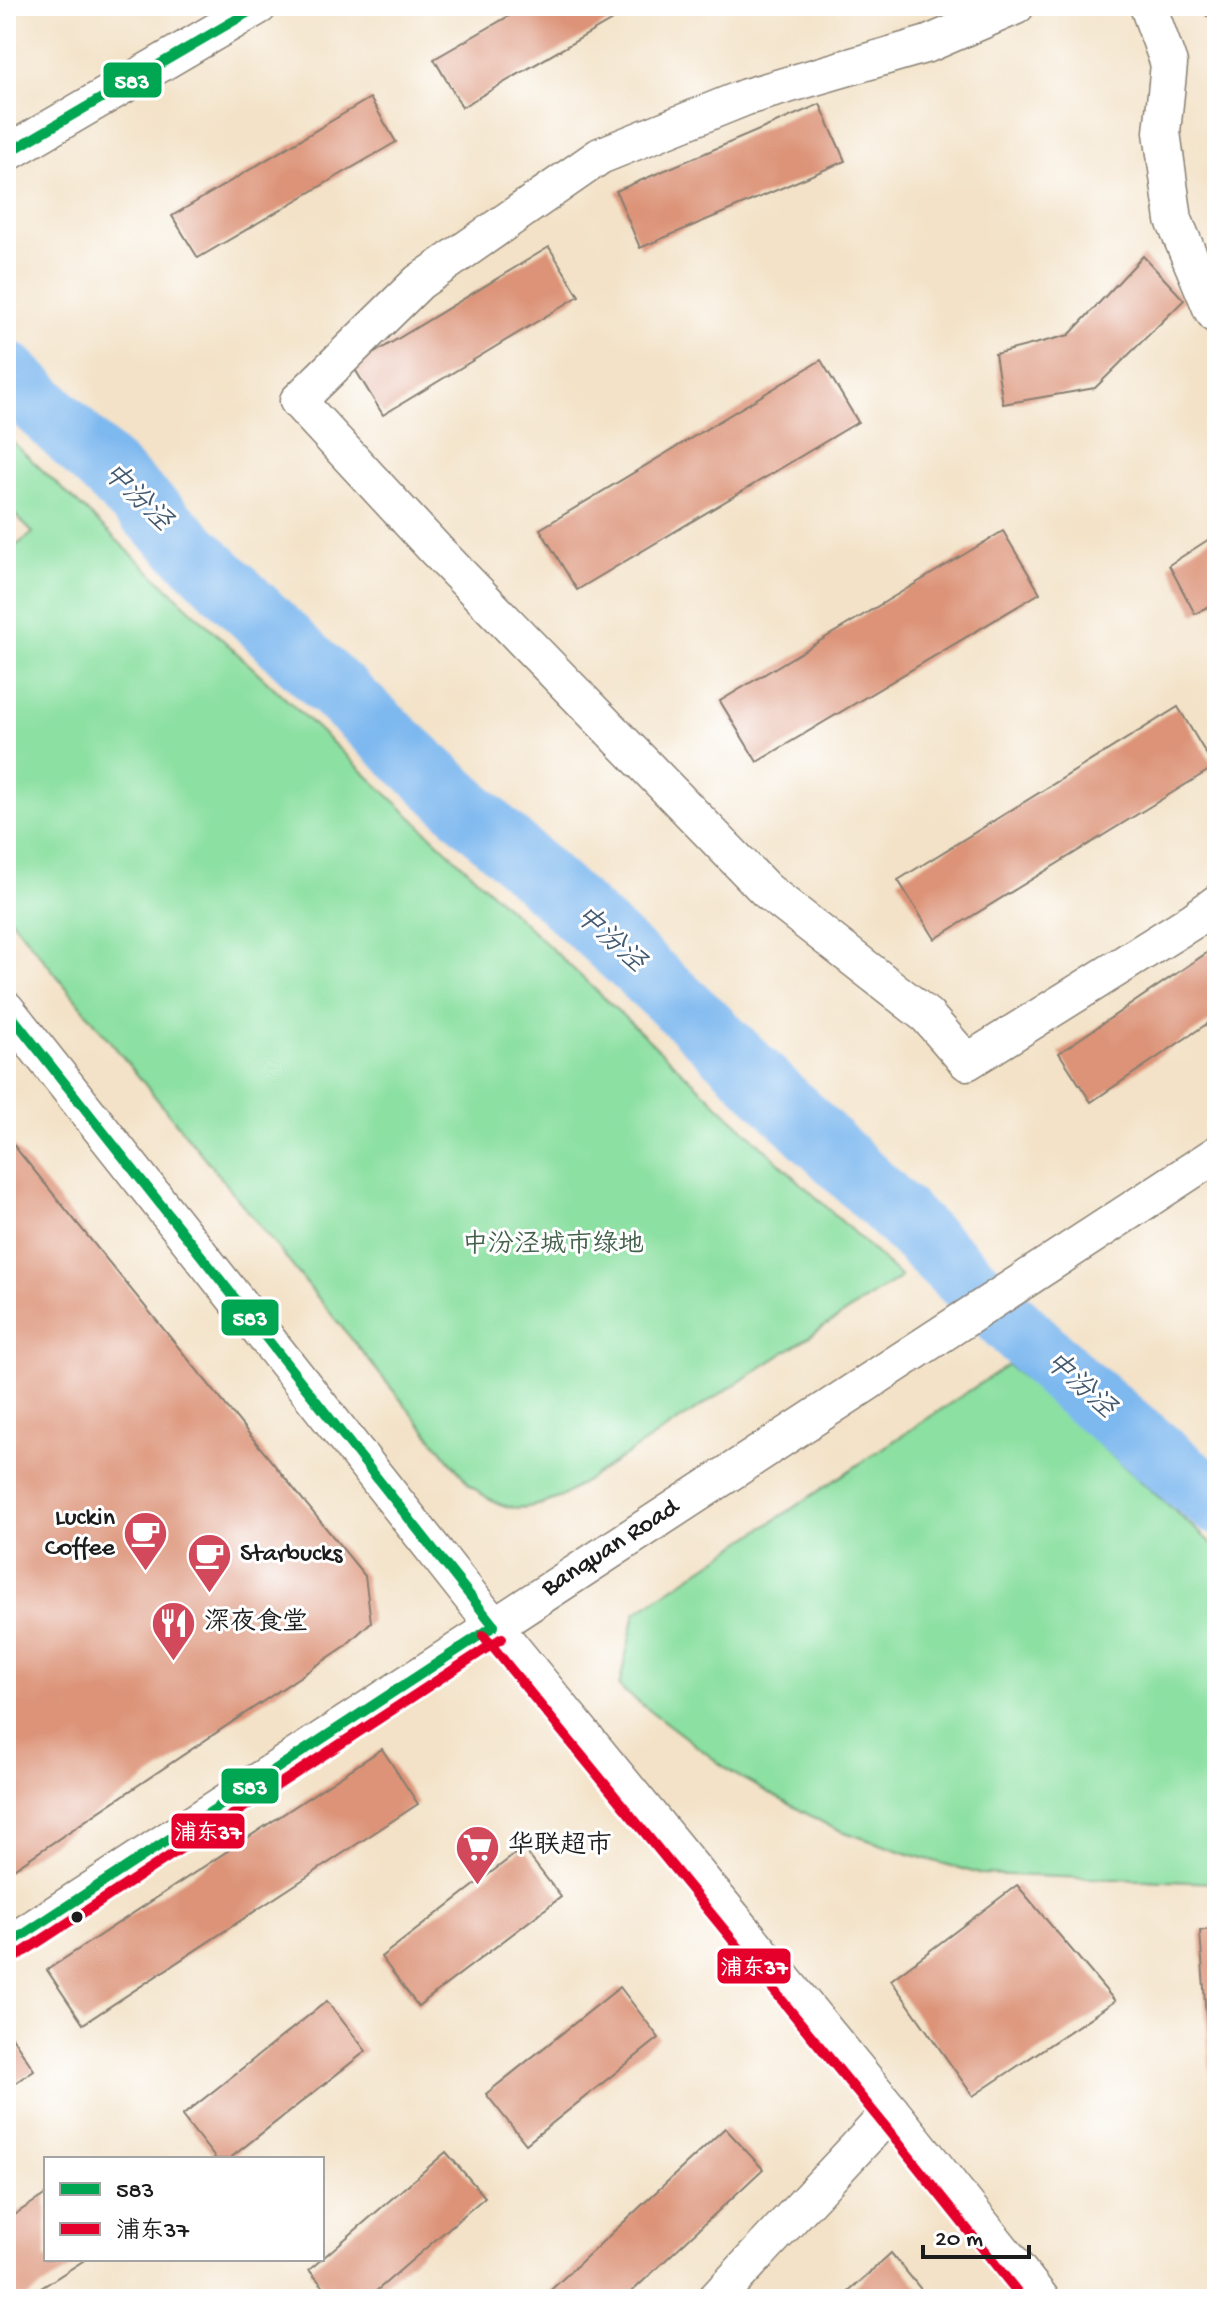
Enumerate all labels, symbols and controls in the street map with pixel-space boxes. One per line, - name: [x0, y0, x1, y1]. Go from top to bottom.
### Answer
- line badge: 583: [102, 61, 163, 99]
- text: 583: [114, 71, 150, 97]
- water label: 中汾泾: [94, 456, 180, 540]
- water label: 中汾泾: [567, 898, 653, 981]
- park label: 中汾泾城市绿地: [462, 1229, 644, 1262]
- line badge: 583: [220, 1298, 280, 1337]
- text: 583: [232, 1308, 268, 1334]
- water label: 中汾泾: [1037, 1344, 1123, 1427]
- street label: Banquan Road: [536, 1492, 687, 1605]
- place label: Luckin Coffee: [45, 1504, 116, 1565]
- cafe icon: Luckin Coffee: [122, 1510, 170, 1573]
- cafe icon: Starbucks: [185, 1531, 233, 1594]
- place label: Starbucks: [240, 1540, 344, 1571]
- restaurant icon: 深夜食堂: [149, 1600, 197, 1663]
- place label: 深夜食堂: [204, 1607, 308, 1640]
- line badge: 583: [220, 1767, 280, 1805]
- text: 583: [232, 1777, 268, 1803]
- line badge: 浦东37: [170, 1812, 246, 1850]
- text: 浦东37: [175, 1821, 243, 1848]
- supermarket icon: 华联超市: [453, 1823, 501, 1886]
- place label: 华联超市: [508, 1830, 612, 1863]
- unlabelled marker: [69, 1909, 85, 1925]
- line badge: 浦东37: [716, 1947, 792, 1985]
- text: 浦东37: [721, 1956, 789, 1983]
- legend: [44, 2157, 324, 2261]
- text: 583: [116, 2178, 154, 2207]
- scale bar: [923, 2209, 1029, 2259]
- text: 浦东37: [116, 2217, 189, 2247]
- text: 20 m: [935, 2226, 983, 2255]

